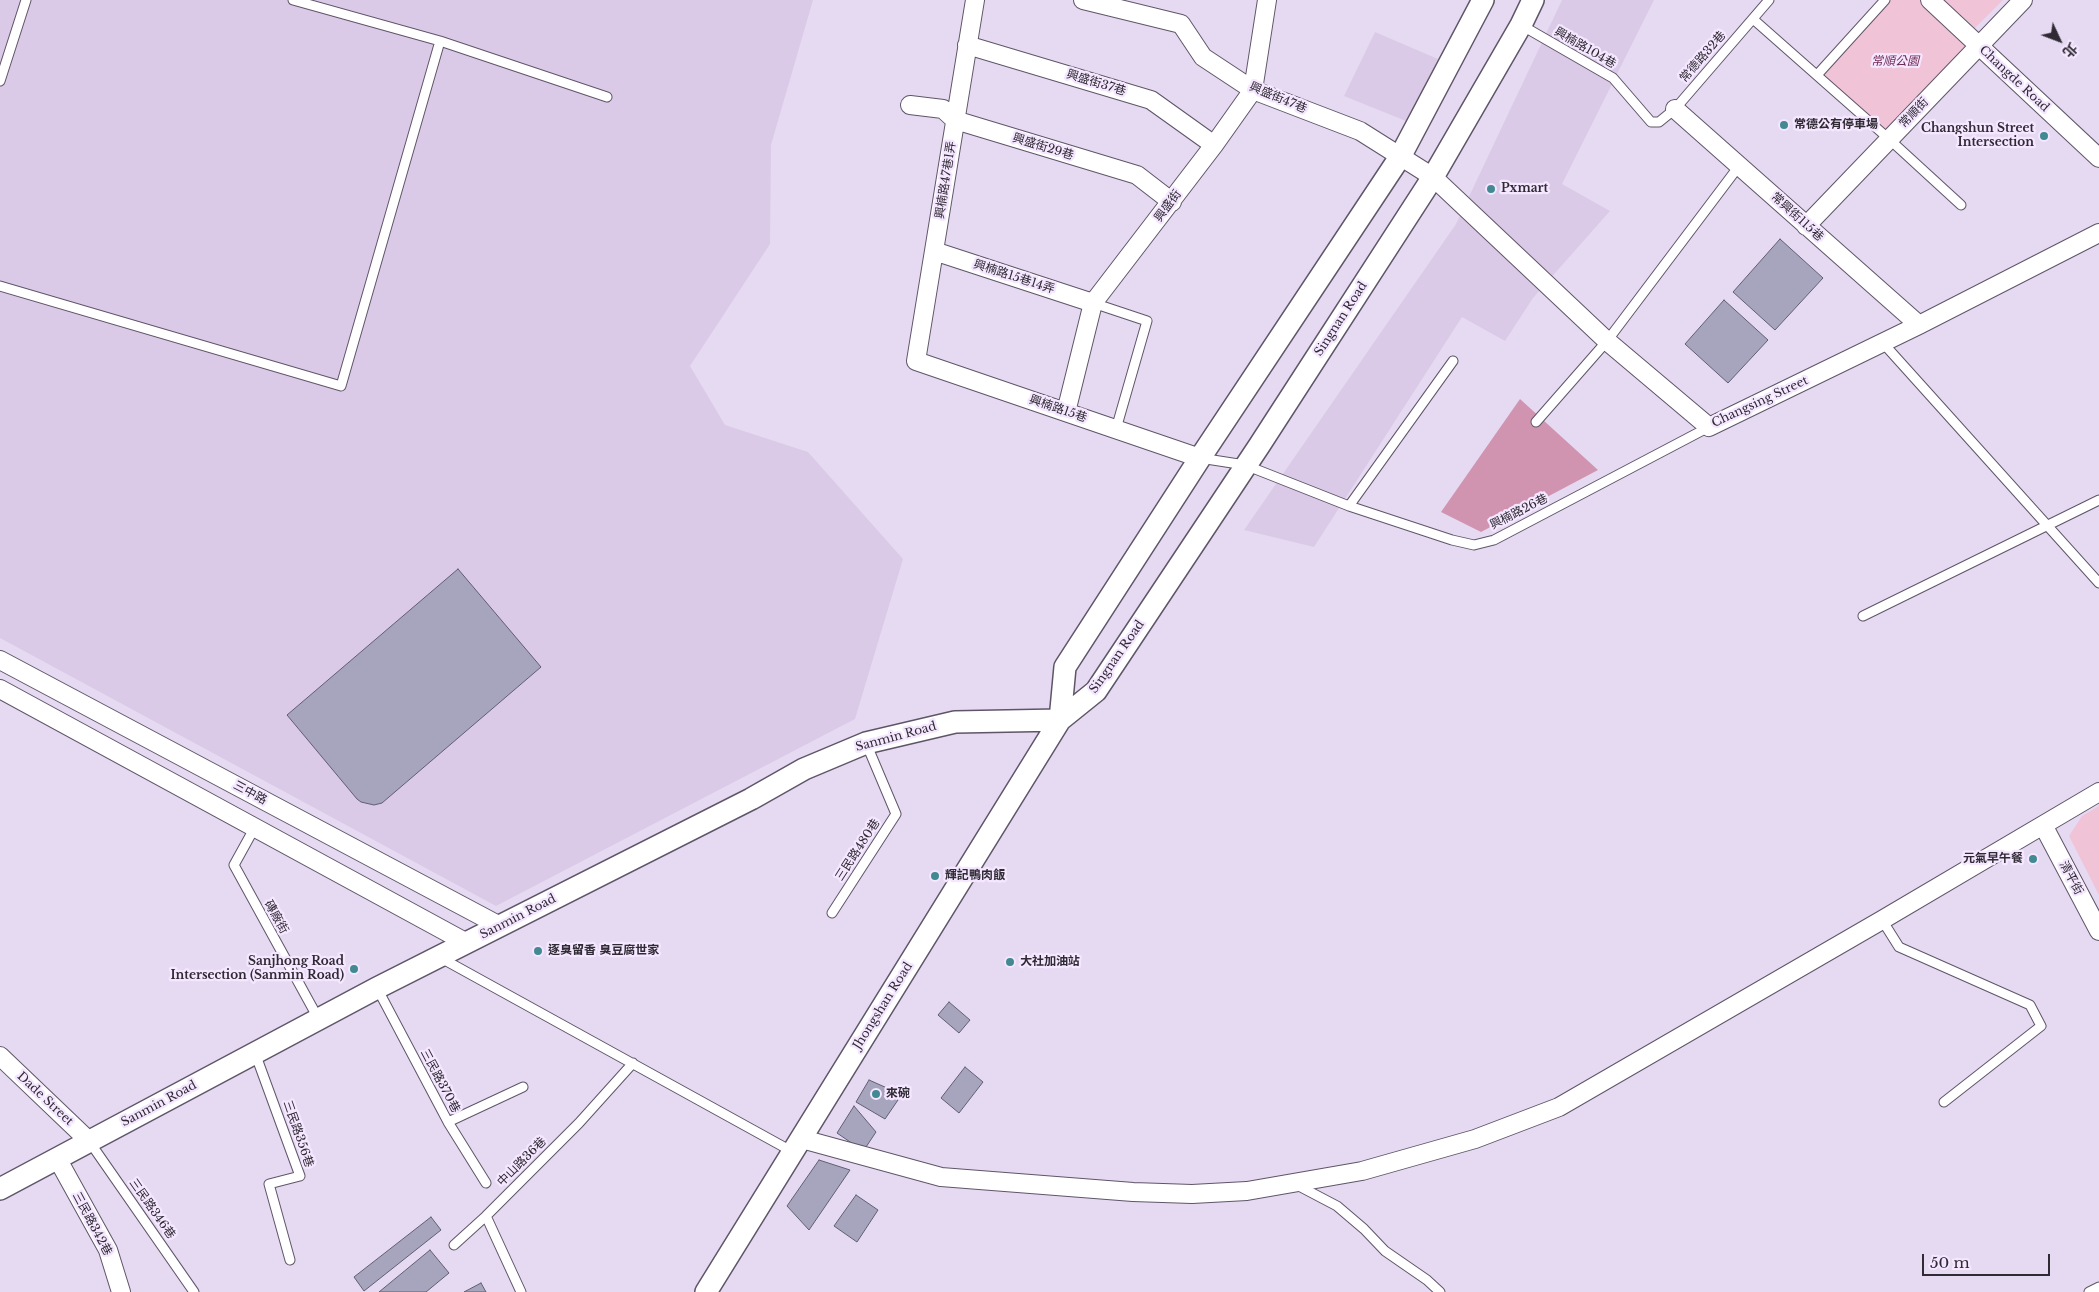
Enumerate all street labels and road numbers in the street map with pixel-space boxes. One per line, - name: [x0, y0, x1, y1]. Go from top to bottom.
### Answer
- street label: 興楠路104巷: [1552, 25, 1618, 71]
- street label: 常德路32巷: [1677, 29, 1729, 85]
- street label: Changde Road: [1976, 43, 2052, 115]
- street label: 興盛街37巷: [1065, 67, 1127, 99]
- street label: 興盛街47巷: [1247, 79, 1309, 117]
- street label: 常順街: [1896, 95, 1932, 131]
- street label: 興盛街29巷: [1011, 131, 1075, 163]
- street label: 興楠路47巷1弄: [933, 140, 959, 220]
- street label: 興盛街: [1151, 187, 1185, 225]
- street label: 常興街115巷: [1768, 190, 1826, 244]
- street label: 興楠路15巷14弄: [972, 257, 1056, 297]
- street label: Singnan Road: [1312, 279, 1370, 359]
- street label: Changsing Street: [1710, 373, 1810, 431]
- street label: 興楠路15巷: [1027, 392, 1089, 426]
- street label: 興楠路26巷: [1488, 491, 1550, 533]
- street label: Singnan Road: [1086, 618, 1148, 696]
- street label: Sanmin Road: [854, 719, 938, 755]
- street label: 三中路: [231, 778, 269, 808]
- street label: 三民路480巷: [833, 816, 883, 884]
- street label: 清平街: [2056, 859, 2086, 897]
- street label: Sanmin Road: [478, 892, 558, 942]
- street label: 磚廠街: [261, 898, 291, 936]
- street label: Jhongshan Road: [850, 960, 916, 1052]
- street label: 三民路370巷: [417, 1047, 463, 1115]
- street label: Dade Street: [14, 1069, 76, 1129]
- street label: Sanmin Road: [119, 1078, 199, 1130]
- street label: 三民路356巷: [280, 1099, 316, 1169]
- street label: 中山路36巷: [495, 1135, 549, 1189]
- street label: 三民路346巷: [126, 1176, 178, 1242]
- street label: 三民路342巷: [69, 1190, 115, 1258]

